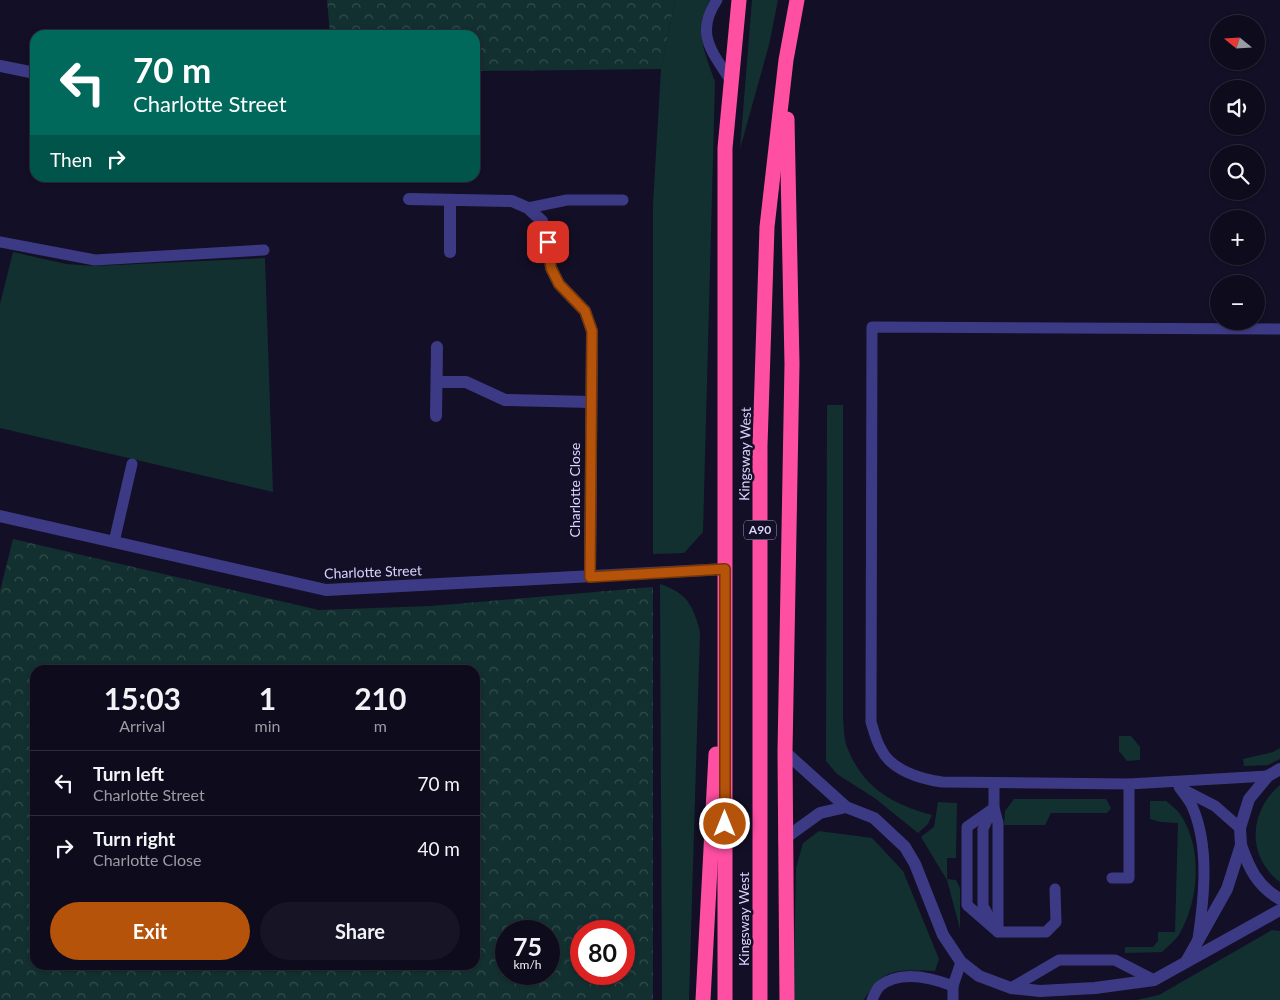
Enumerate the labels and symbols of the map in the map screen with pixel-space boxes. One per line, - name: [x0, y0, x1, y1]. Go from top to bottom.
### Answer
- north arrow: [1210, 15, 1265, 70]
- pin: [527, 221, 569, 263]
- street label: Kingsway West: [735, 407, 754, 501]
- street label: Charlotte Close: [566, 443, 583, 537]
- road number: A90: [744, 520, 776, 540]
- street label: Charlotte Street: [324, 561, 422, 582]
- position arrow: [698, 797, 750, 849]
- street label: Kingsway West: [735, 872, 752, 966]
- speed limit sign: 80: [570, 920, 635, 985]

